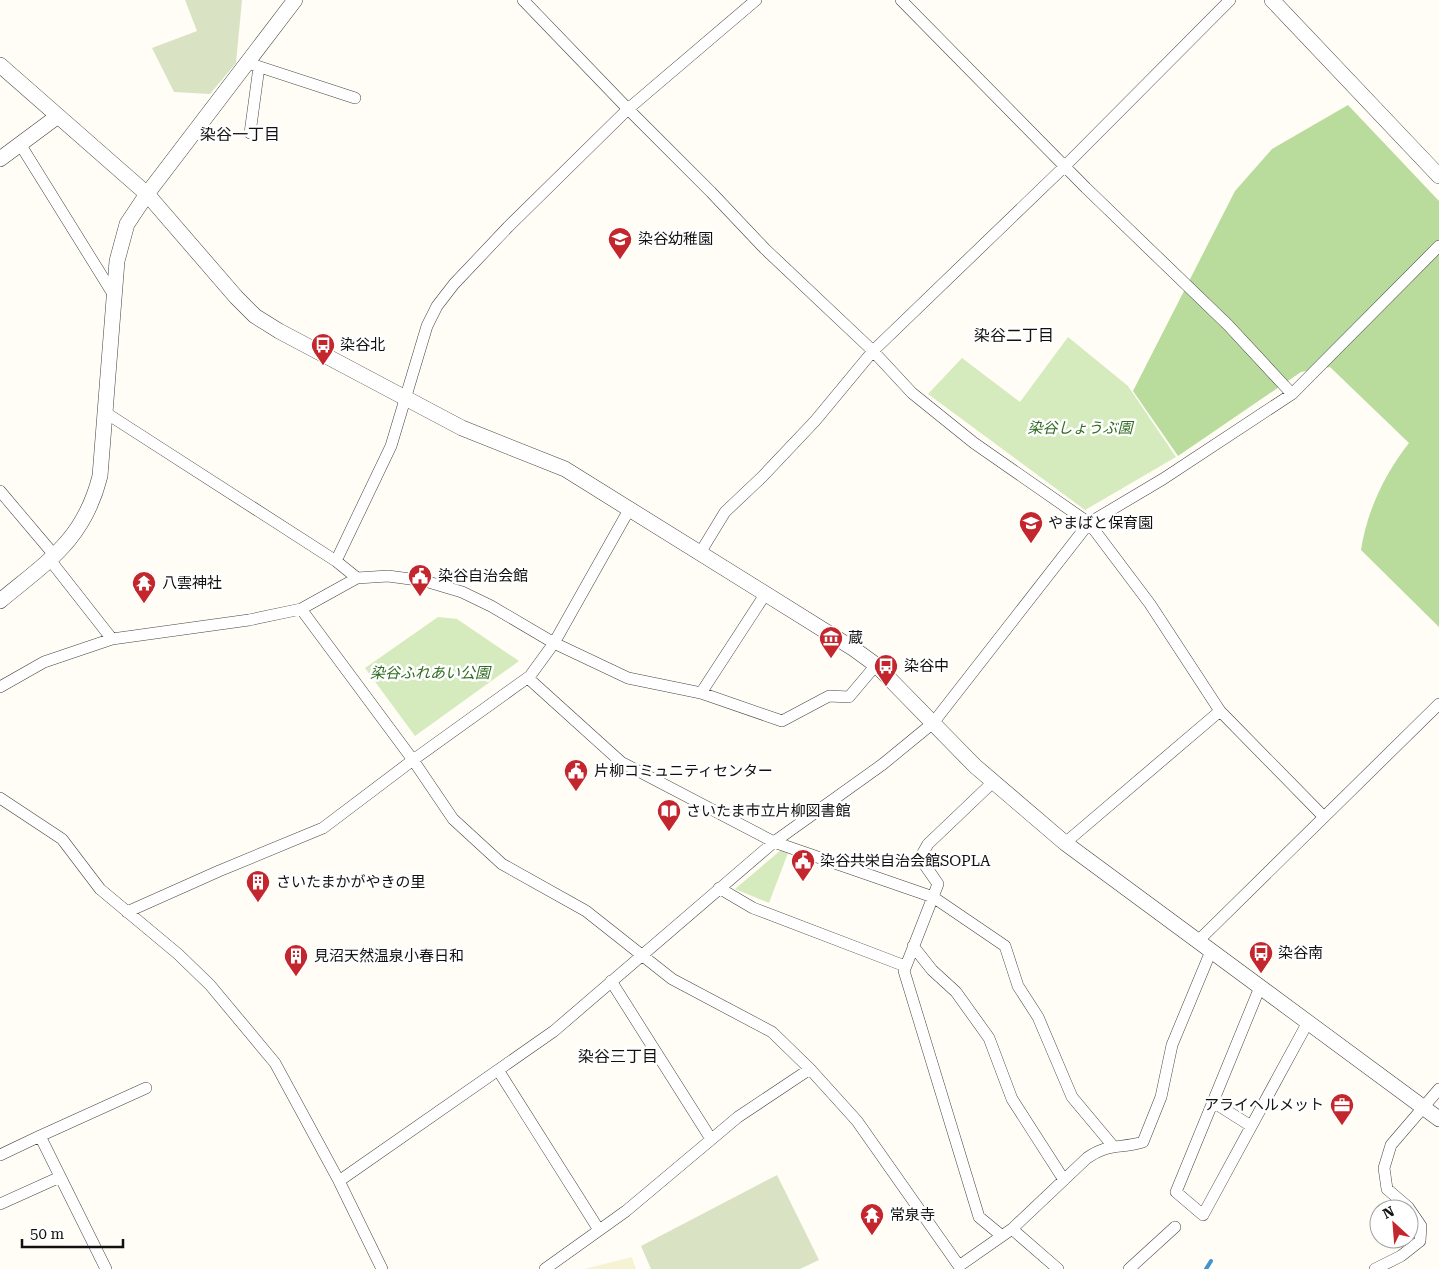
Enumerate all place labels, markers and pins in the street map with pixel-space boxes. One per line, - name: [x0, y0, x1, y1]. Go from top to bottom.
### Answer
- school or university icon: 染谷幼稚園: [607, 226, 633, 260]
- place label: 染谷幼稚園: [638, 230, 713, 248]
- bus stop icon: 染谷北: [310, 332, 336, 366]
- place label: 染谷北: [340, 336, 385, 354]
- school or university icon: やまばと保育園: [1018, 510, 1044, 544]
- place label: やまばと保育園: [1048, 514, 1153, 532]
- public building icon: 染谷自治会館: [407, 563, 433, 597]
- place label: 染谷自治会館: [438, 567, 528, 585]
- temple icon: 八雲神社: [131, 570, 157, 604]
- place label: 八雲神社: [162, 574, 222, 592]
- museum icon: 蔵: [818, 625, 844, 659]
- place label: 蔵: [848, 629, 863, 647]
- bus stop icon: 染谷中: [873, 653, 899, 687]
- place label: 染谷中: [904, 657, 949, 675]
- public building icon: 片柳コミュニティセンター: [563, 758, 589, 792]
- place label: 片柳コミュニティセンター: [594, 762, 773, 780]
- library icon: さいたま市立片柳図書館: [656, 798, 682, 832]
- place label: さいたま市立片柳図書館: [686, 802, 851, 820]
- public building icon: 染谷共栄自治会館SOPLA: [790, 848, 816, 882]
- place label: 染谷共栄自治会館SOPLA: [820, 852, 991, 870]
- building icon: さいたまかがやきの里: [245, 869, 271, 903]
- place label: さいたまかがやきの里: [276, 873, 426, 891]
- bus stop icon: 染谷南: [1248, 940, 1274, 974]
- building icon: 見沼天然温泉小春日和: [283, 943, 309, 977]
- place label: 染谷南: [1278, 944, 1323, 962]
- place label: 見沼天然温泉小春日和: [314, 947, 464, 965]
- office icon: アライヘルメット: [1329, 1092, 1355, 1126]
- place label: アライヘルメット: [1204, 1096, 1324, 1114]
- temple icon: 常泉寺: [859, 1202, 885, 1236]
- place label: 常泉寺: [890, 1206, 935, 1224]

